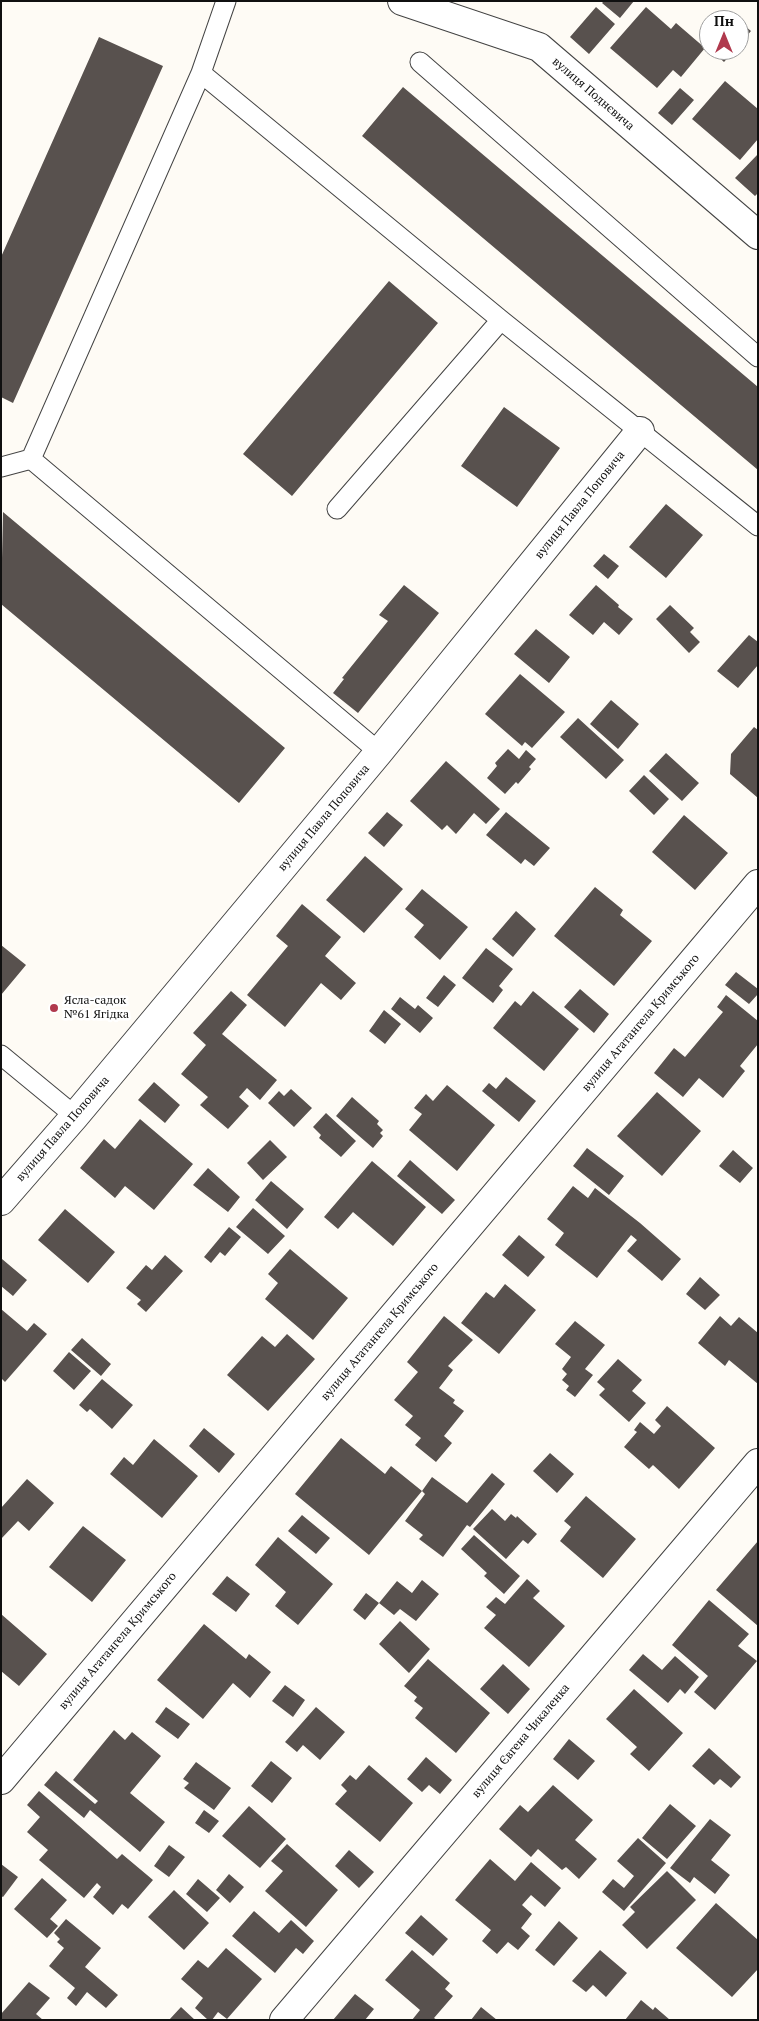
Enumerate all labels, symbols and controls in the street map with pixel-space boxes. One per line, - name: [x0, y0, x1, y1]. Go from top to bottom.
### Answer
- north arrow: [699, 10, 749, 60]
- text: Пн: [714, 11, 734, 30]
- street label: вулиця Поднєвича: [549, 54, 637, 134]
- street label: вулиця Павла Поповича: [532, 448, 628, 562]
- street label: вулиця Павла Поповича: [275, 762, 373, 874]
- street label: вулиця Агатангела Кримського: [579, 951, 703, 1095]
- place label: Ясла-садок №61 Ягідка: [64, 994, 129, 1022]
- marker: Ясла-садок №61 Ягідка: [48, 1002, 60, 1014]
- street label: вулиця Павла Поповича: [13, 1073, 113, 1185]
- street label: вулиця Агатангела Кримського: [318, 1260, 442, 1404]
- street label: вулиця Агатангела Кримського: [56, 1569, 180, 1713]
- street label: вулиця Євгена Чикаленка: [469, 1681, 573, 1801]

